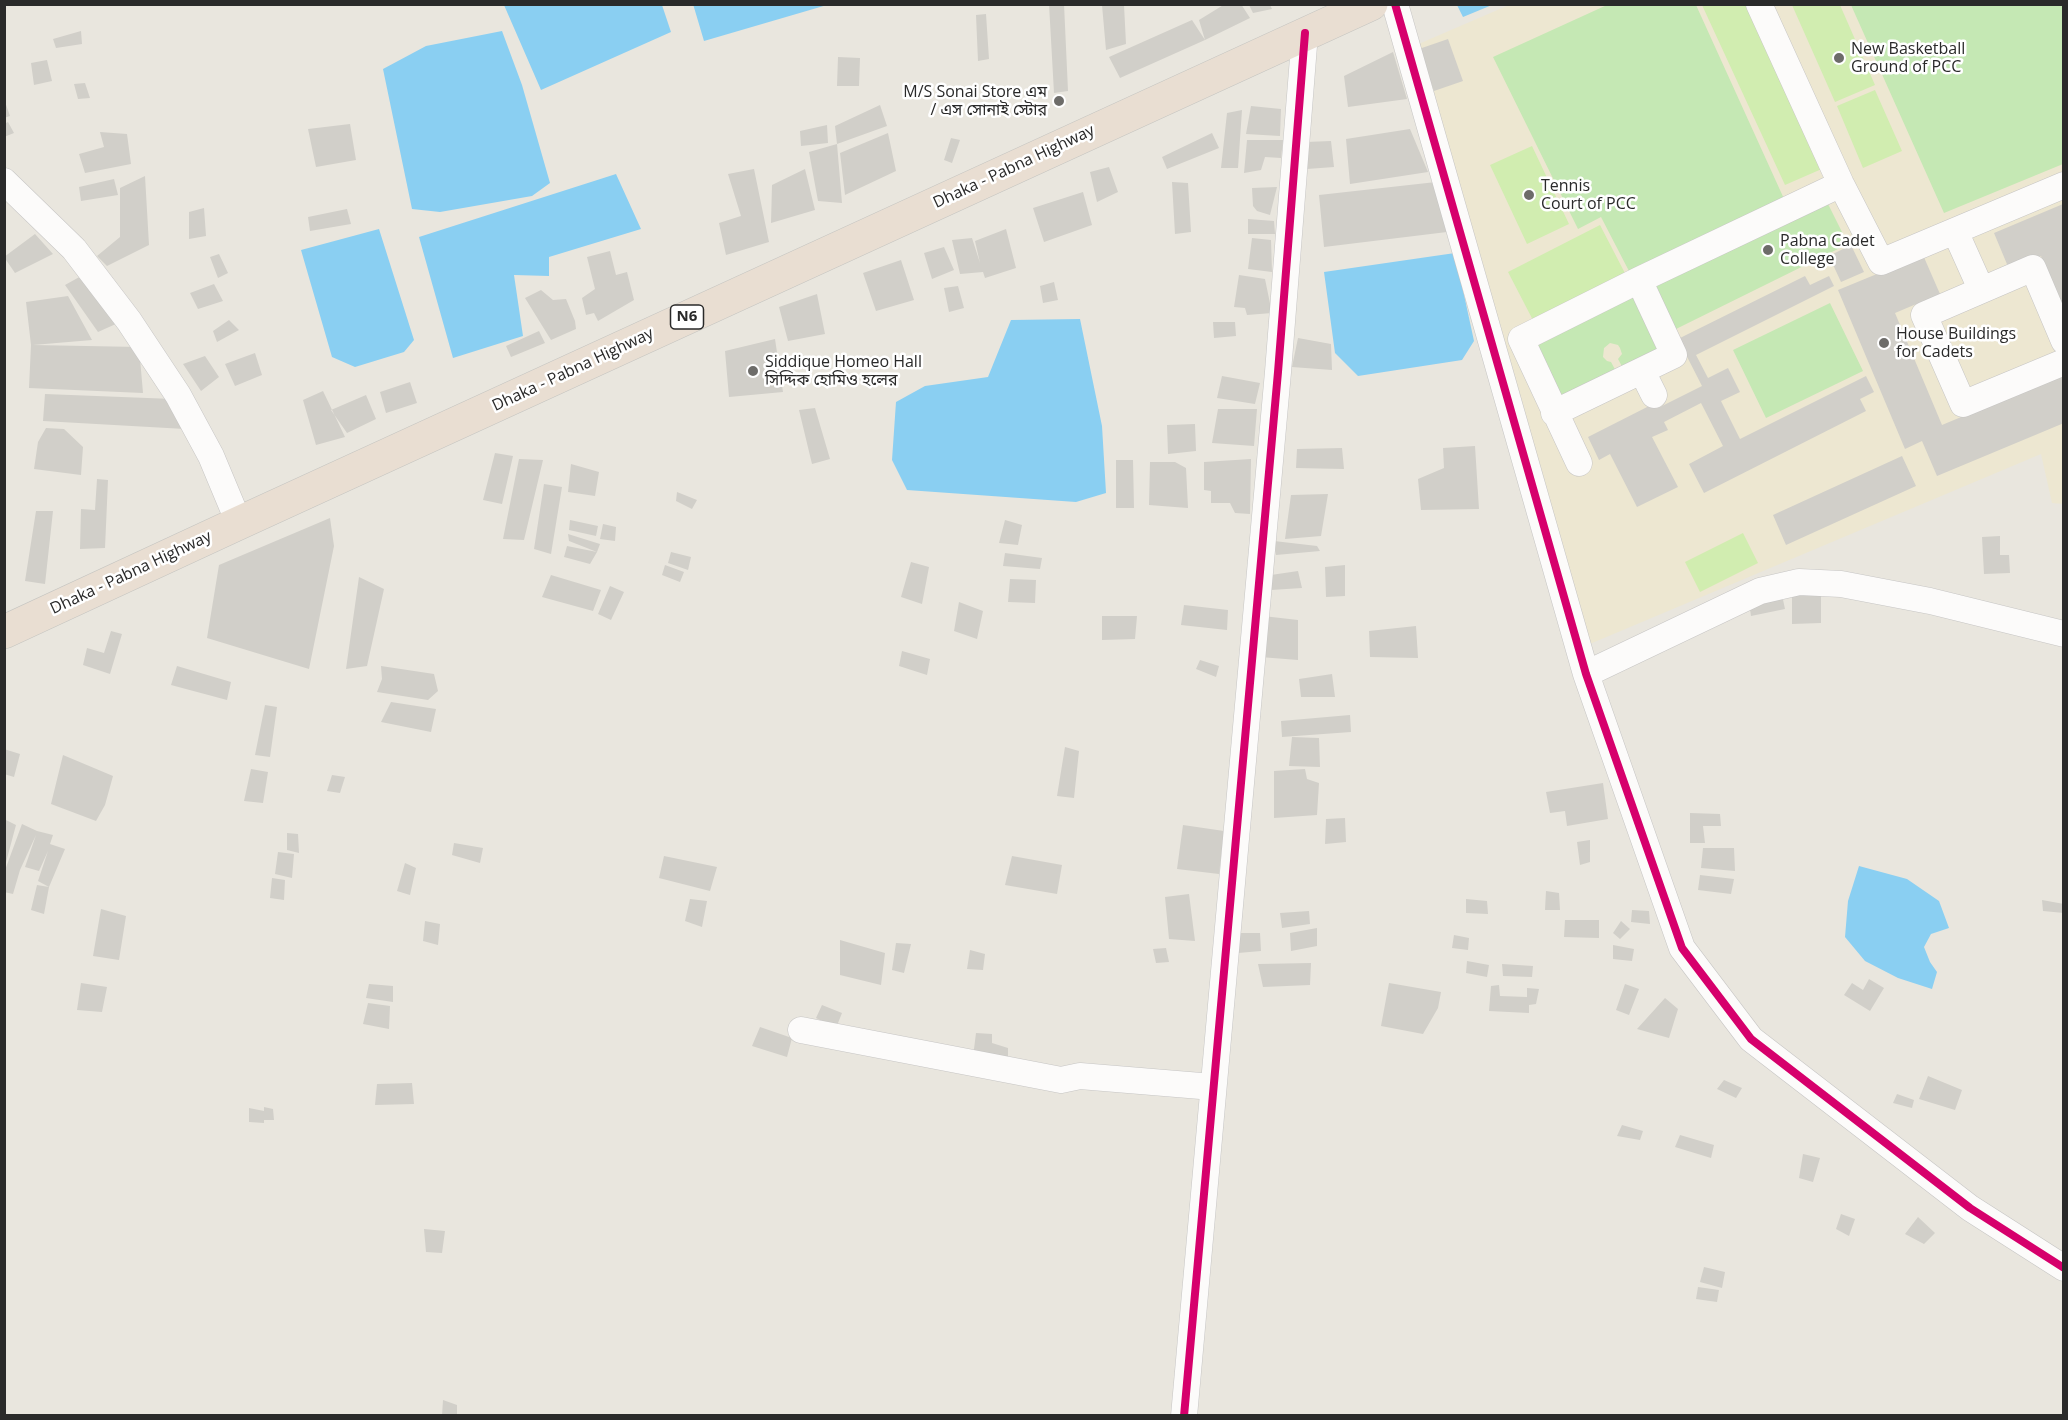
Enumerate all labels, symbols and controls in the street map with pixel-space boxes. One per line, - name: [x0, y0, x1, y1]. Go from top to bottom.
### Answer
- place label: New Basketball Ground of PCC: [1851, 39, 1965, 77]
- marker: New Basketball Ground of PCC: [1832, 51, 1846, 65]
- place label: M/S Sonai Store এম / এস সোনাই স্টোর: [903, 82, 1047, 120]
- marker: M/S Sonai Store এম / এস সোনাই স্টোর: [1052, 94, 1066, 108]
- street label: Dhaka - Pabna Highway: [930, 121, 1098, 213]
- place label: Tennis Court of PCC: [1541, 176, 1636, 214]
- marker: Tennis Court of PCC: [1522, 188, 1536, 202]
- place label: Pabna Cadet College: [1780, 231, 1875, 269]
- marker: Pabna Cadet College: [1761, 243, 1775, 257]
- road number: N6: [670, 305, 704, 329]
- street label: Dhaka - Pabna Highway: [489, 324, 657, 416]
- place label: House Buildings for Cadets: [1896, 324, 2016, 362]
- marker: House Buildings for Cadets: [1877, 336, 1891, 350]
- place label: Siddique Homeo Hall সিদ্দিক হোমিও হলের: [765, 352, 922, 390]
- marker: Siddique Homeo Hall সিদ্দিক হোমিও হলের: [746, 364, 760, 378]
- street label: Dhaka - Pabna Highway: [47, 527, 215, 619]

